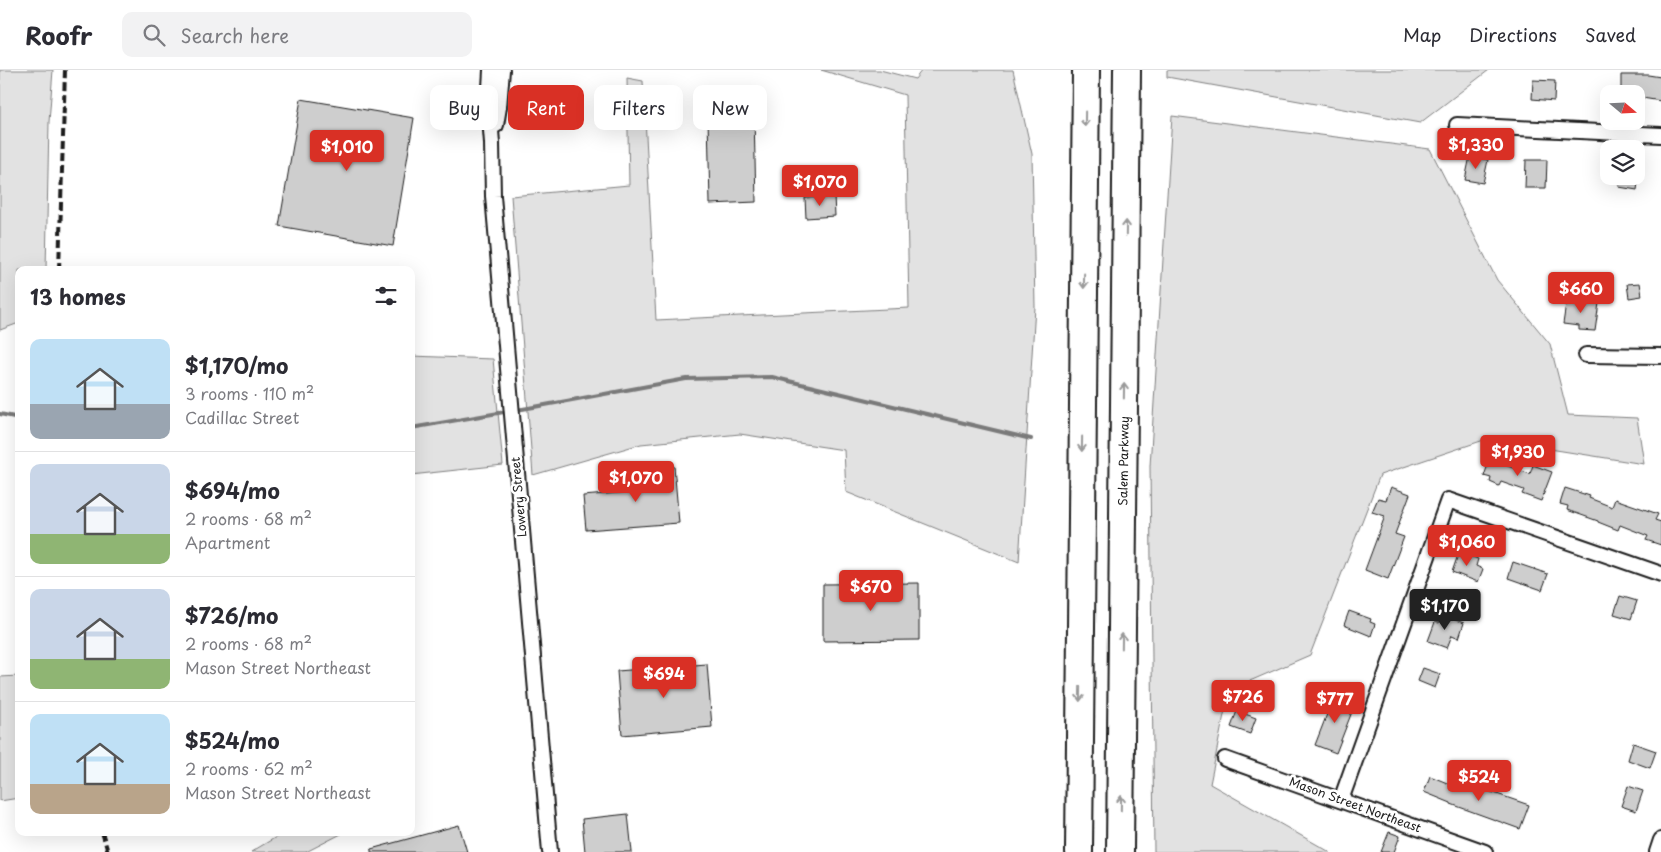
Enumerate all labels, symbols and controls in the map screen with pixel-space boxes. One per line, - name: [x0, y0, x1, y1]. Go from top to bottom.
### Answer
- search box: [122, 12, 472, 57]
- text: Roofr: [25, 17, 92, 53]
- icon: search: [140, 21, 168, 49]
- text: Search here: [180, 21, 289, 49]
- text: Map: [1403, 21, 1441, 48]
- text: Directions: [1469, 21, 1557, 48]
- text: Saved: [1585, 21, 1636, 48]
- chip: Buy: [430, 85, 498, 130]
- chip: Rent: [508, 85, 584, 130]
- chip: Filters: [594, 85, 683, 130]
- chip: New: [693, 85, 767, 130]
- north arrow: [1600, 85, 1645, 130]
- map controls: [1600, 85, 1645, 185]
- one-way arrow: [1080, 110, 1090, 126]
- pin: $1,330: [1435, 128, 1517, 170]
- pin: $1,010: [306, 129, 388, 172]
- text: $1,330: [1448, 132, 1504, 156]
- text: $1,010: [321, 134, 373, 158]
- button: layers: [1600, 140, 1645, 185]
- pin: $1,070: [779, 164, 861, 207]
- text: $1,070: [793, 169, 847, 193]
- one-way arrow: [1121, 221, 1131, 237]
- one-way arrow: [1079, 272, 1089, 289]
- pin: $660: [1551, 272, 1611, 314]
- text: $660: [1559, 276, 1603, 300]
- text: 13 homes: [30, 280, 126, 312]
- icon: filters: [372, 282, 400, 310]
- text: $1,170/mo: [185, 349, 288, 381]
- icon: home: [70, 359, 130, 419]
- text: 3 rooms · 110 m²: [185, 381, 314, 405]
- one-way arrow: [1119, 383, 1129, 400]
- text: Cadillac Street: [185, 405, 299, 429]
- street label: Salem Parkway: [1113, 416, 1133, 506]
- pin: $1,930: [1477, 434, 1559, 477]
- one-way arrow: [1077, 435, 1087, 451]
- text: $1,930: [1491, 439, 1545, 463]
- street label: Lowery Street: [506, 456, 530, 538]
- pin: $1,070: [595, 460, 677, 503]
- text: $1,070: [609, 465, 663, 489]
- text: $694/mo: [185, 474, 280, 506]
- icon: home: [70, 484, 130, 544]
- text: 2 rooms · 68 m²: [185, 506, 312, 530]
- pin: $1,060: [1426, 524, 1508, 567]
- text: $1,060: [1439, 529, 1495, 553]
- text: Apartment: [185, 530, 270, 554]
- pin: $670: [841, 570, 901, 612]
- text: $670: [850, 574, 892, 598]
- pin: $1,170: [1404, 588, 1486, 631]
- text: $1,170: [1421, 593, 1469, 617]
- text: $726/mo: [185, 599, 278, 631]
- icon: home: [70, 609, 130, 669]
- text: 2 rooms · 68 m²: [185, 631, 312, 655]
- one-way arrow: [1117, 633, 1127, 650]
- text: Mason Street Northeast: [185, 655, 371, 679]
- pin: $694: [634, 656, 694, 699]
- text: $694: [643, 661, 685, 685]
- pin: $726: [1213, 680, 1273, 722]
- pin: $777: [1305, 682, 1365, 724]
- text: $726: [1223, 684, 1263, 708]
- one-way arrow: [1075, 685, 1085, 701]
- text: $777: [1317, 686, 1353, 710]
- text: $524/mo: [185, 724, 280, 756]
- icon: home: [70, 734, 130, 794]
- text: 2 rooms · 62 m²: [185, 756, 313, 780]
- pin: $524: [1449, 760, 1509, 802]
- text: $524: [1458, 764, 1500, 788]
- street label: Mason Street Northeast: [1287, 772, 1424, 836]
- text: Mason Street Northeast: [185, 780, 371, 804]
- one-way arrow: [1116, 796, 1126, 812]

